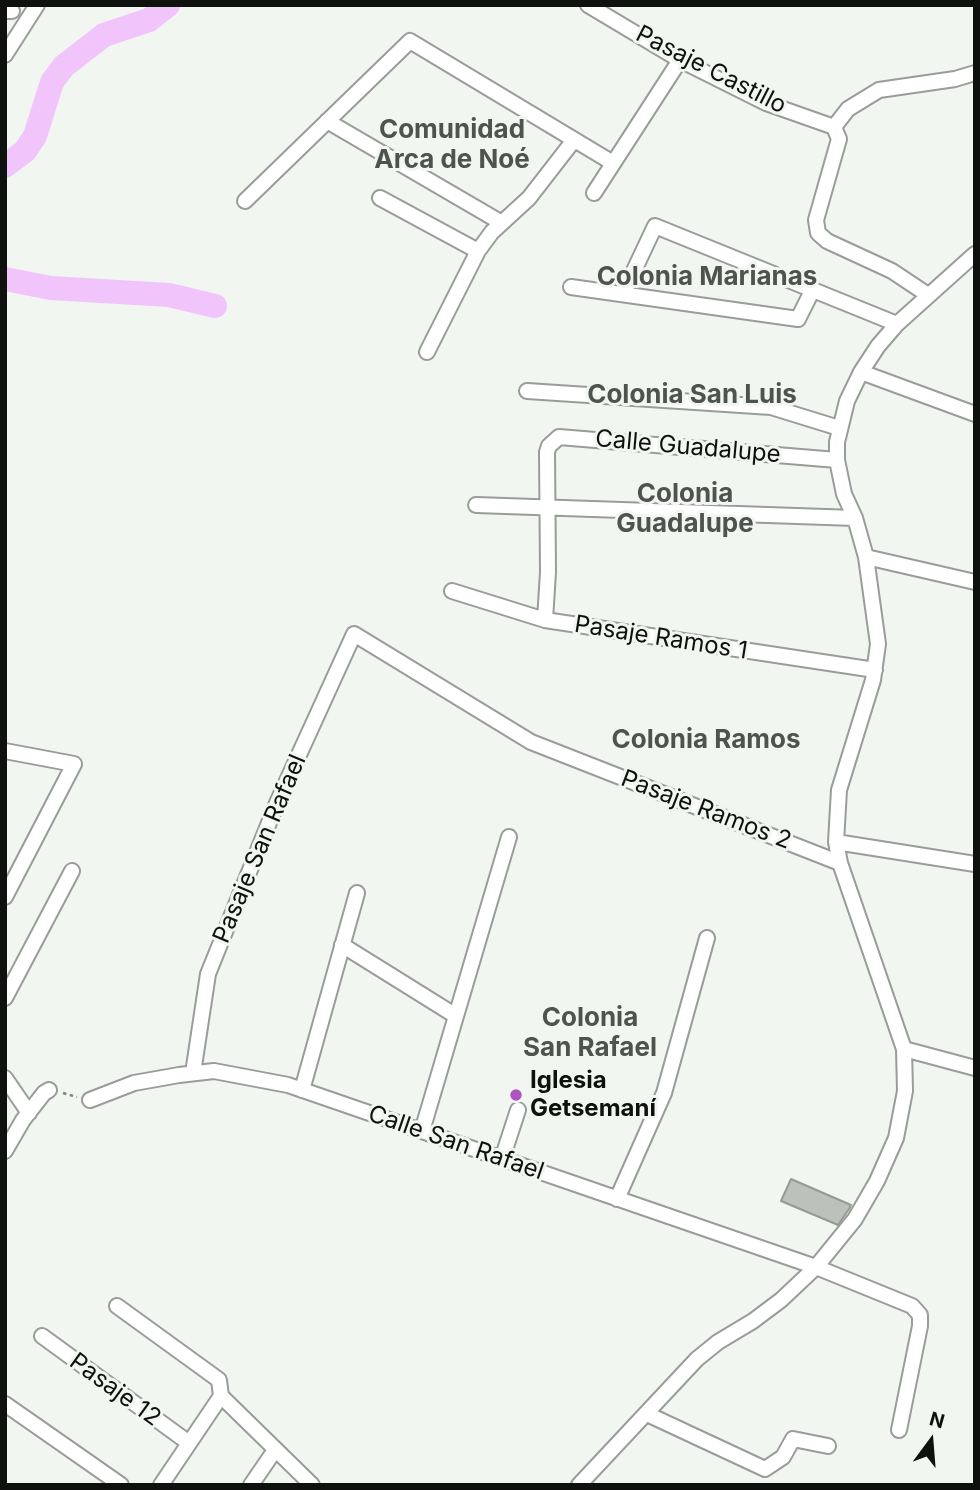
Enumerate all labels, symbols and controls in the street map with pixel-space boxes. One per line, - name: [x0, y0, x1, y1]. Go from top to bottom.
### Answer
- street label: Pasaje Castillo: [631, 20, 791, 120]
- district label: Comunidad Arca de Noé: [374, 114, 530, 176]
- district label: Colonia Marianas: [597, 261, 817, 293]
- district label: Colonia San Luis: [587, 379, 797, 411]
- street label: Calle Guadalupe: [594, 425, 782, 469]
- district label: Colonia Guadalupe: [616, 478, 754, 540]
- street label: Pasaje Ramos 1: [572, 610, 750, 666]
- district label: Colonia Ramos: [612, 724, 800, 756]
- street label: Pasaje San Rafael: [207, 750, 313, 948]
- street label: Pasaje Ramos 2: [617, 764, 795, 856]
- district label: Colonia San Rafael: [523, 1002, 657, 1064]
- place label: Iglesia Getsemaní: [530, 1067, 656, 1123]
- marker: Iglesia Getsemaní: [508, 1087, 524, 1103]
- street label: Calle San Rafael: [364, 1099, 548, 1187]
- street label: Pasaje 12: [64, 1347, 166, 1433]
- north arrow: [896, 1406, 966, 1476]
- text: N: [927, 1407, 947, 1433]

